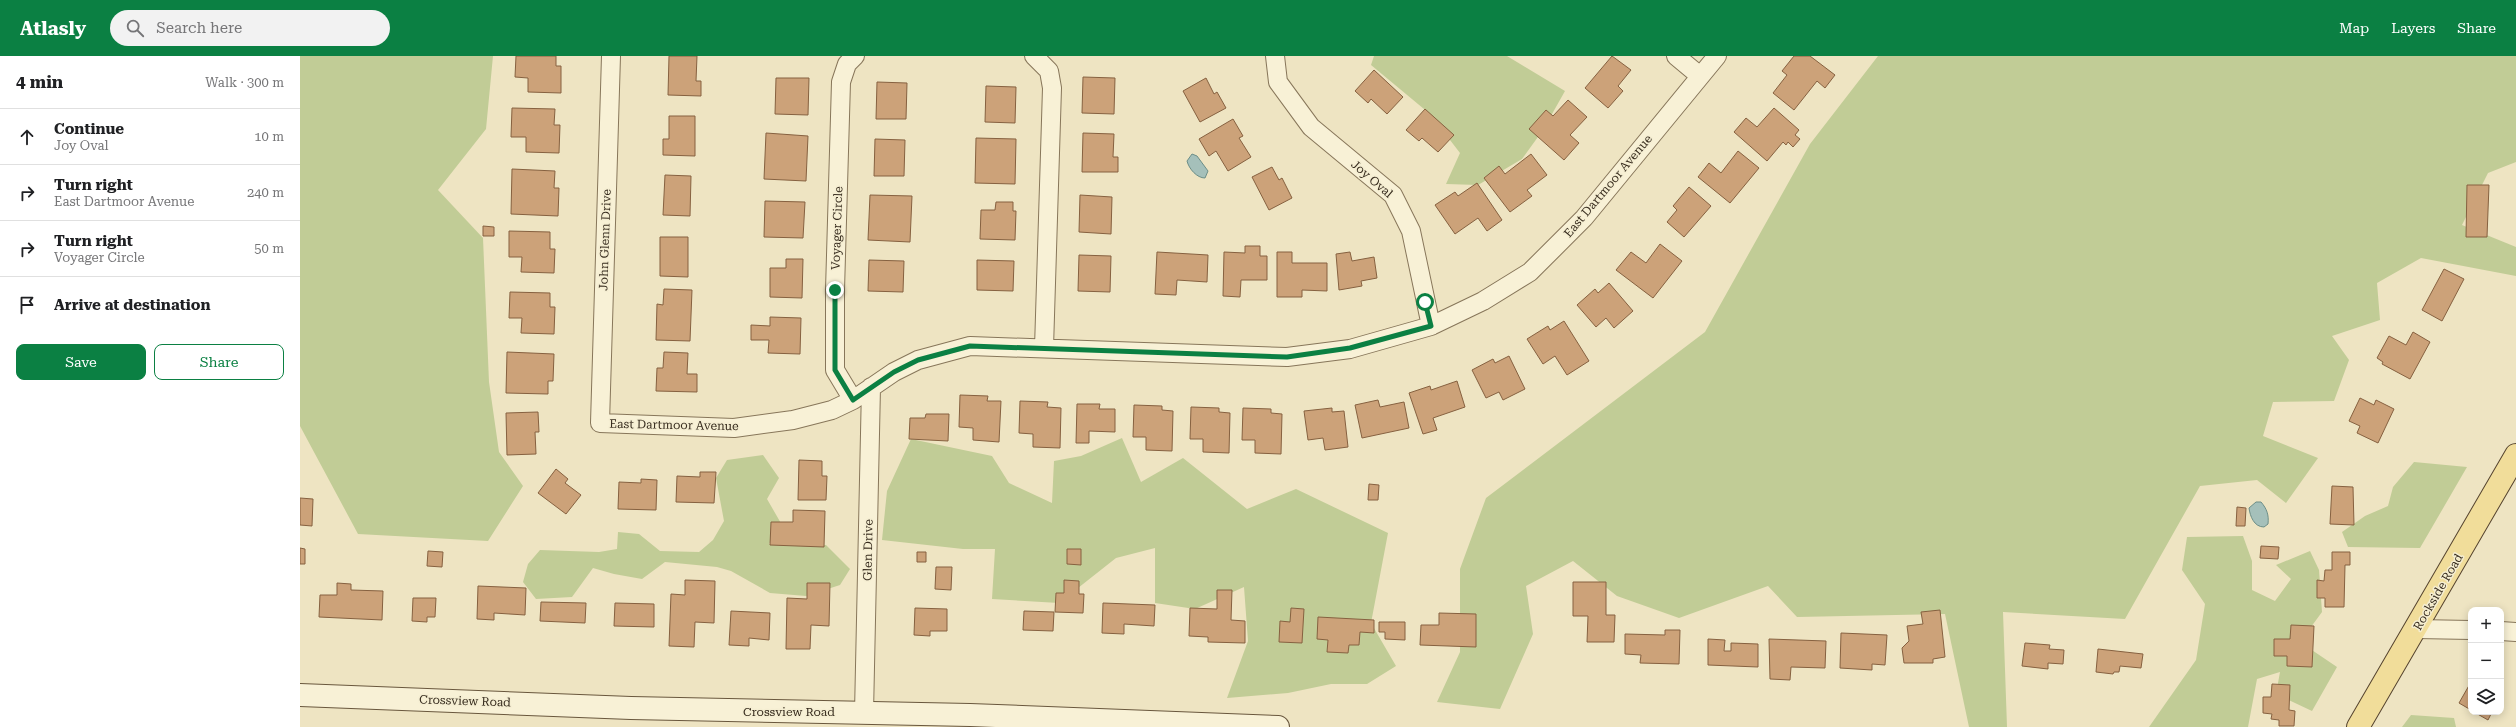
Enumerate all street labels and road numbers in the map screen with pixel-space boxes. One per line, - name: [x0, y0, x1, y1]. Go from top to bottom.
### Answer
- street label: East Dartmoor Avenue: [1561, 132, 1655, 240]
- street label: Joy Oval: [1348, 157, 1396, 201]
- street label: Voyager Circle: [829, 186, 845, 270]
- street label: John Glenn Drive: [596, 188, 614, 291]
- street label: East Dartmoor Avenue: [609, 417, 739, 433]
- street label: Glen Drive: [860, 519, 876, 581]
- street label: Rockside Road: [2410, 551, 2466, 633]
- street label: Crossview Road: [419, 692, 511, 710]
- street label: Crossview Road: [743, 705, 835, 719]

